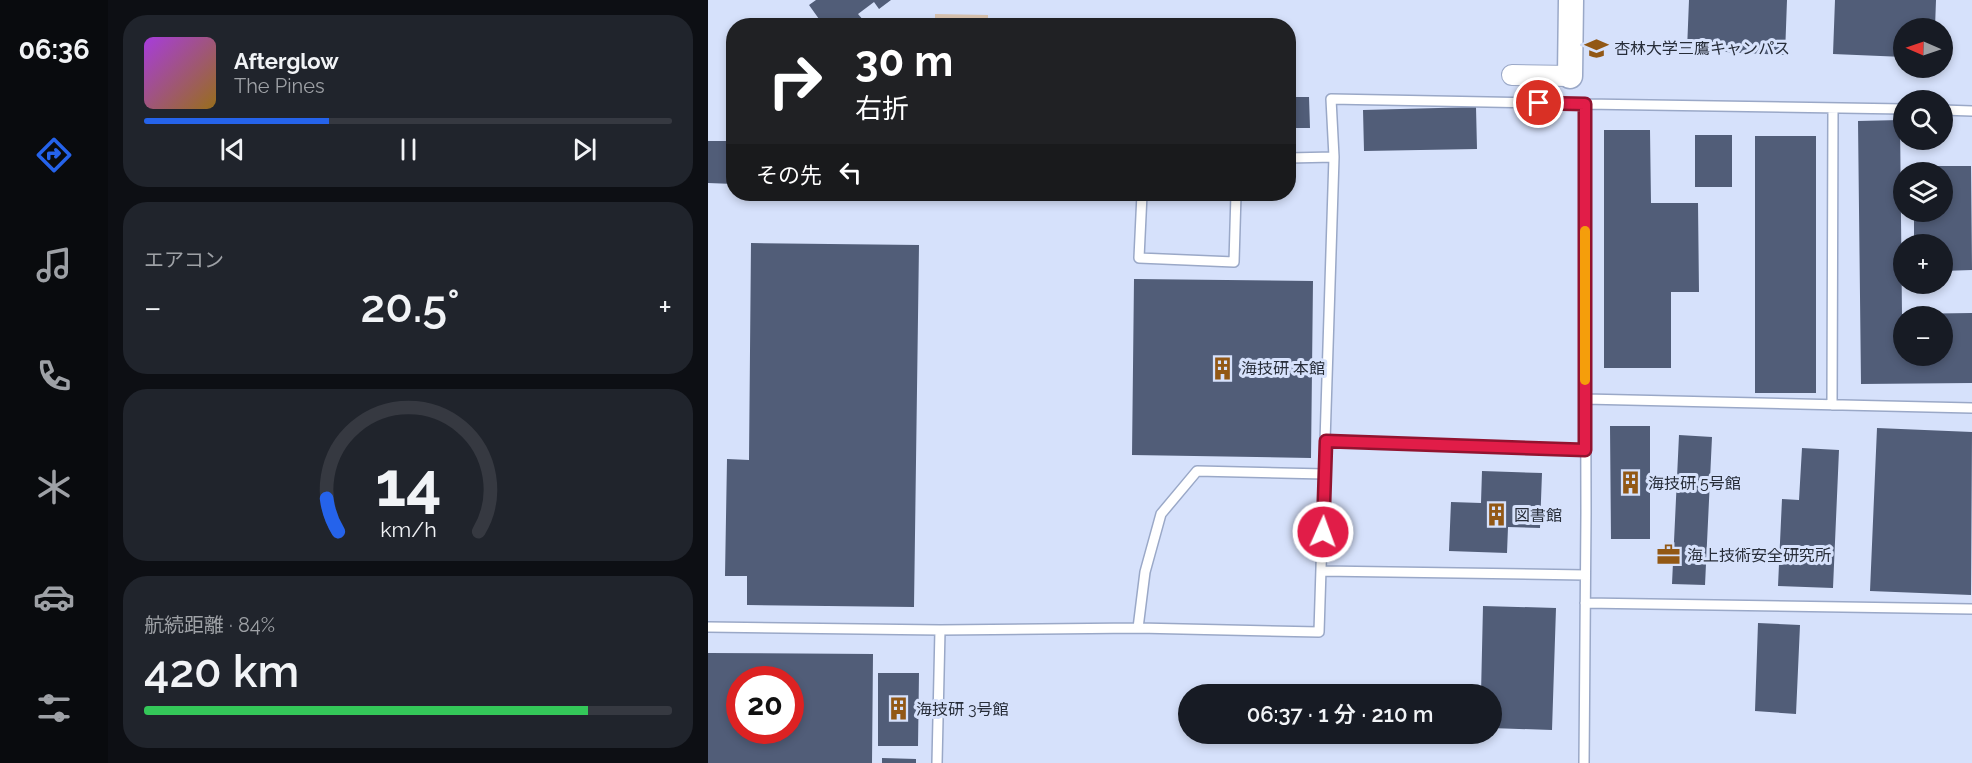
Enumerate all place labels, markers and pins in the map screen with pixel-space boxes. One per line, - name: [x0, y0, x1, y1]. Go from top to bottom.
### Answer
- school or university icon: 杏林大学三鷹キャンパス: [1583, 35, 1609, 61]
- place label: 杏林大学三鷹キャンパス: [1614, 39, 1790, 58]
- pin: [1513, 77, 1564, 128]
- building icon: 海技研 本館: [1210, 355, 1236, 381]
- place label: 海技研 本館: [1241, 359, 1325, 378]
- building icon: 海技研 5号館: [1617, 470, 1643, 496]
- place label: 海技研 5号館: [1648, 474, 1741, 493]
- building icon: 図書館: [1483, 502, 1509, 528]
- place label: 図書館: [1514, 506, 1562, 525]
- office icon: 海上技術安全研究所: [1656, 542, 1682, 568]
- place label: 海上技術安全研究所: [1687, 546, 1831, 565]
- building icon: 海技研 3号館: [885, 696, 911, 722]
- place label: 海技研 3号館: [916, 700, 1009, 719]

